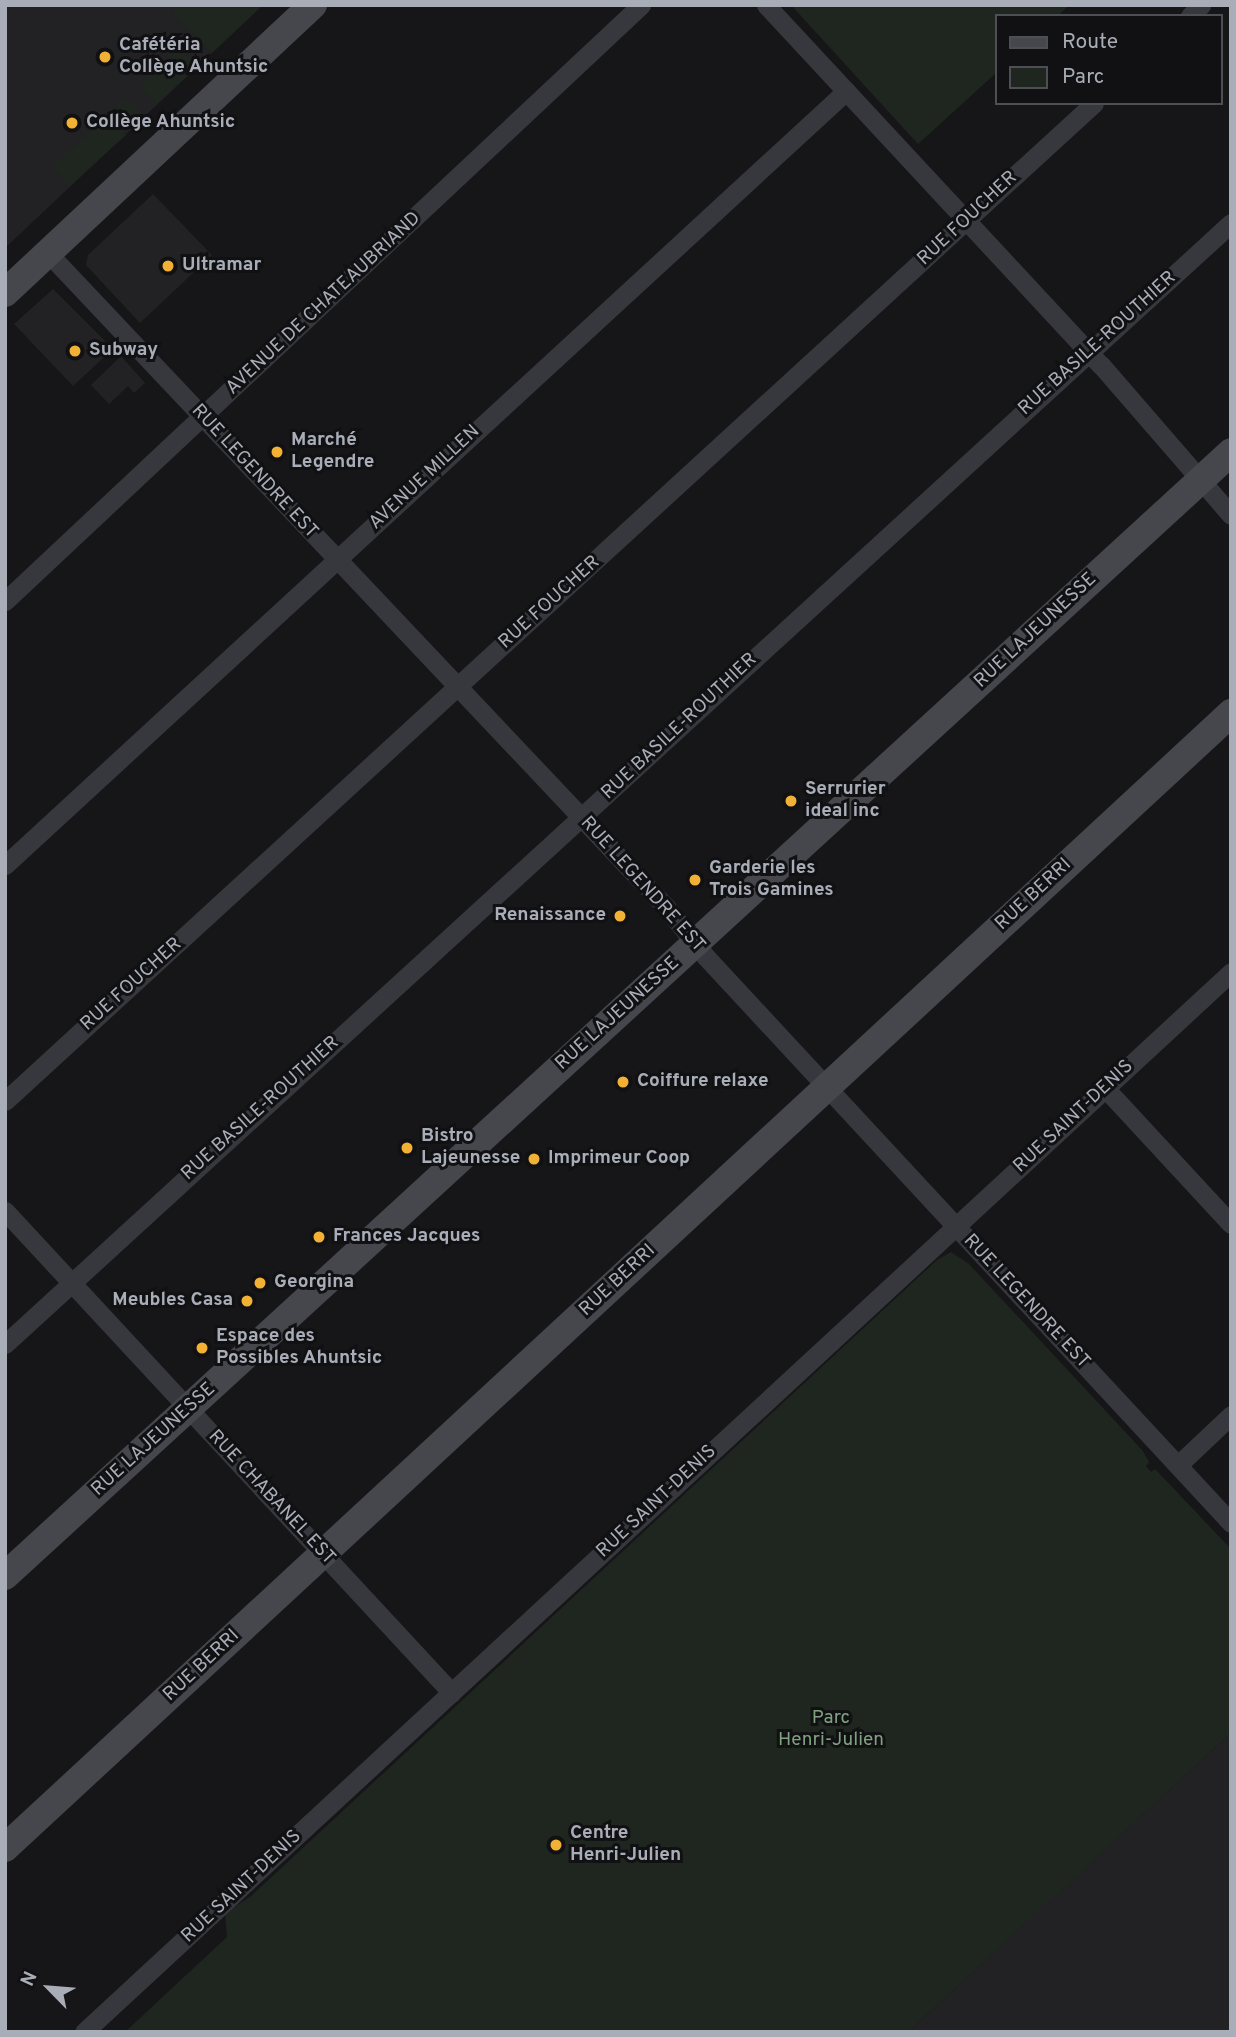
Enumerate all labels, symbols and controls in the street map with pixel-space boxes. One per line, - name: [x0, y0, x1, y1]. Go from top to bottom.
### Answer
- legend: [995, 14, 1222, 105]
- text: Route: [1062, 29, 1118, 56]
- place label: Cafétéria Collège Ahuntsic: [119, 35, 269, 79]
- marker: Cafétéria Collège Ahuntsic: [97, 49, 113, 65]
- text: Parc: [1062, 64, 1104, 91]
- place label: Collège Ahuntsic: [86, 112, 236, 134]
- marker: Collège Ahuntsic: [64, 115, 80, 131]
- street label: RUE FOUCHER: [913, 167, 1023, 271]
- street label: AVENUE DE CHATEAUBRIAND: [222, 208, 426, 400]
- place label: Ultramar: [182, 255, 261, 277]
- marker: Ultramar: [160, 258, 176, 274]
- street label: RUE BASILE-ROUTHIER: [1014, 267, 1182, 421]
- place label: Subway: [89, 340, 158, 362]
- marker: Subway: [67, 343, 83, 359]
- street label: RUE LEGENDRE EST: [186, 400, 322, 544]
- street label: AVENUE MILLEN: [365, 421, 485, 535]
- place label: Marché Legendre: [291, 430, 374, 474]
- marker: Marché Legendre: [269, 444, 285, 460]
- street label: RUE FOUCHER: [495, 552, 605, 654]
- street label: RUE LAJEUNESSE: [970, 568, 1102, 694]
- street label: RUE BASILE-ROUTHIER: [597, 649, 763, 805]
- place label: Serrurier ideal inc: [805, 779, 886, 823]
- marker: Serrurier ideal inc: [783, 793, 799, 809]
- street label: RUE LEGENDRE EST: [575, 812, 709, 958]
- street label: RUE BERRI: [991, 854, 1077, 936]
- place label: Garderie les Trois Gamines: [709, 858, 834, 902]
- marker: Garderie les Trois Gamines: [687, 872, 703, 888]
- place label: Renaissance: [494, 905, 606, 927]
- marker: Renaissance: [612, 908, 628, 924]
- street label: RUE FOUCHER: [77, 934, 187, 1036]
- street label: RUE LAJEUNESSE: [551, 952, 685, 1076]
- street label: RUE BASILE-ROUTHIER: [177, 1032, 345, 1186]
- street label: RUE SAINT-DENIS: [1009, 1056, 1139, 1178]
- place label: Coiffure relaxe: [637, 1071, 769, 1093]
- marker: Coiffure relaxe: [615, 1074, 631, 1090]
- place label: Bistro Lajeunesse: [421, 1126, 520, 1170]
- marker: Bistro Lajeunesse: [399, 1140, 415, 1156]
- place label: Imprimeur Coop: [548, 1148, 690, 1170]
- marker: Imprimeur Coop: [526, 1151, 542, 1167]
- place label: Frances Jacques: [333, 1226, 480, 1248]
- marker: Frances Jacques: [311, 1229, 327, 1245]
- street label: RUE LEGENDRE EST: [958, 1230, 1094, 1374]
- street label: RUE BERRI: [575, 1240, 661, 1322]
- place label: Georgina: [274, 1272, 354, 1294]
- marker: Georgina: [252, 1275, 268, 1291]
- place label: Meubles Casa: [112, 1290, 233, 1312]
- marker: Meubles Casa: [239, 1293, 255, 1309]
- place label: Espace des Possibles Ahuntsic: [216, 1326, 383, 1370]
- marker: Espace des Possibles Ahuntsic: [194, 1340, 210, 1356]
- street label: RUE LAJEUNESSE: [87, 1378, 221, 1502]
- street label: RUE CHABANEL EST: [203, 1426, 339, 1570]
- street label: RUE SAINT-DENIS: [592, 1441, 722, 1563]
- street label: RUE BERRI: [159, 1625, 245, 1707]
- park label: Parc Henri-Julien: [778, 1708, 884, 1752]
- place label: Centre Henri-Julien: [570, 1823, 681, 1867]
- street label: RUE SAINT-DENIS: [177, 1826, 307, 1948]
- marker: Centre Henri-Julien: [548, 1837, 564, 1853]
- north arrow: [14, 1953, 84, 2023]
- text: N: [16, 1968, 44, 1990]

